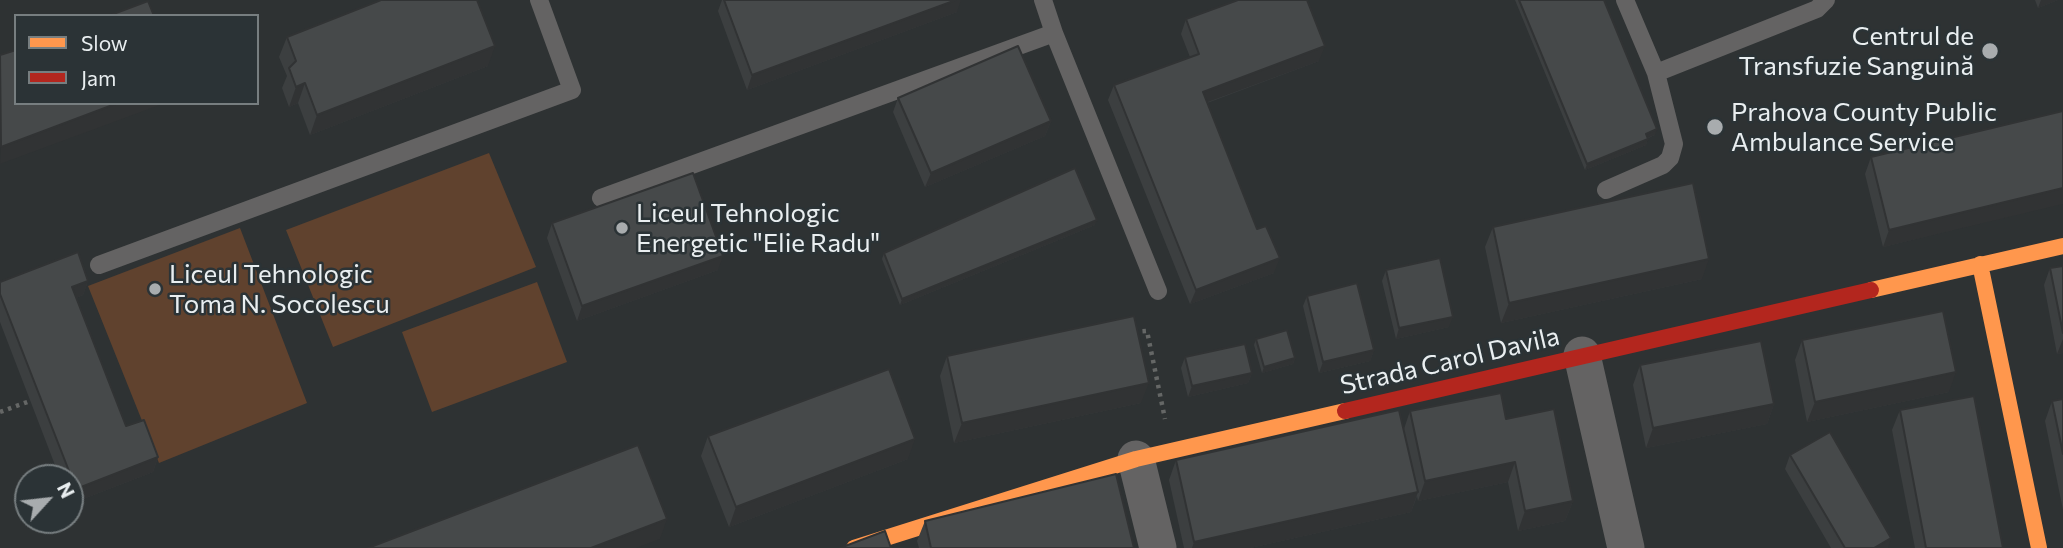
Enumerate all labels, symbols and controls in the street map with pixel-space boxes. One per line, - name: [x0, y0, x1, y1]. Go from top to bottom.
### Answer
- legend: [14, 14, 259, 105]
- place label: Centrul de Transfuzie Sanguină: [1739, 20, 1974, 82]
- text: Slow: [81, 30, 128, 55]
- marker: Centrul de Transfuzie Sanguină: [1980, 41, 2000, 61]
- text: Jam: [81, 65, 116, 90]
- place label: Prahova County Public Ambulance Service: [1731, 96, 1997, 158]
- marker: Prahova County Public Ambulance Service: [1705, 117, 1725, 137]
- place label: Liceul Tehnologic Energetic "Elie Radu": [636, 197, 880, 258]
- marker: Liceul Tehnologic Energetic "Elie Radu": [614, 220, 630, 236]
- place label: Liceul Tehnologic Toma N. Socolescu: [169, 258, 390, 320]
- marker: Liceul Tehnologic Toma N. Socolescu: [147, 281, 163, 297]
- street label: Strada Carol Davila: [1337, 321, 1563, 401]
- north arrow: [14, 464, 84, 534]
- text: N: [53, 479, 80, 502]

